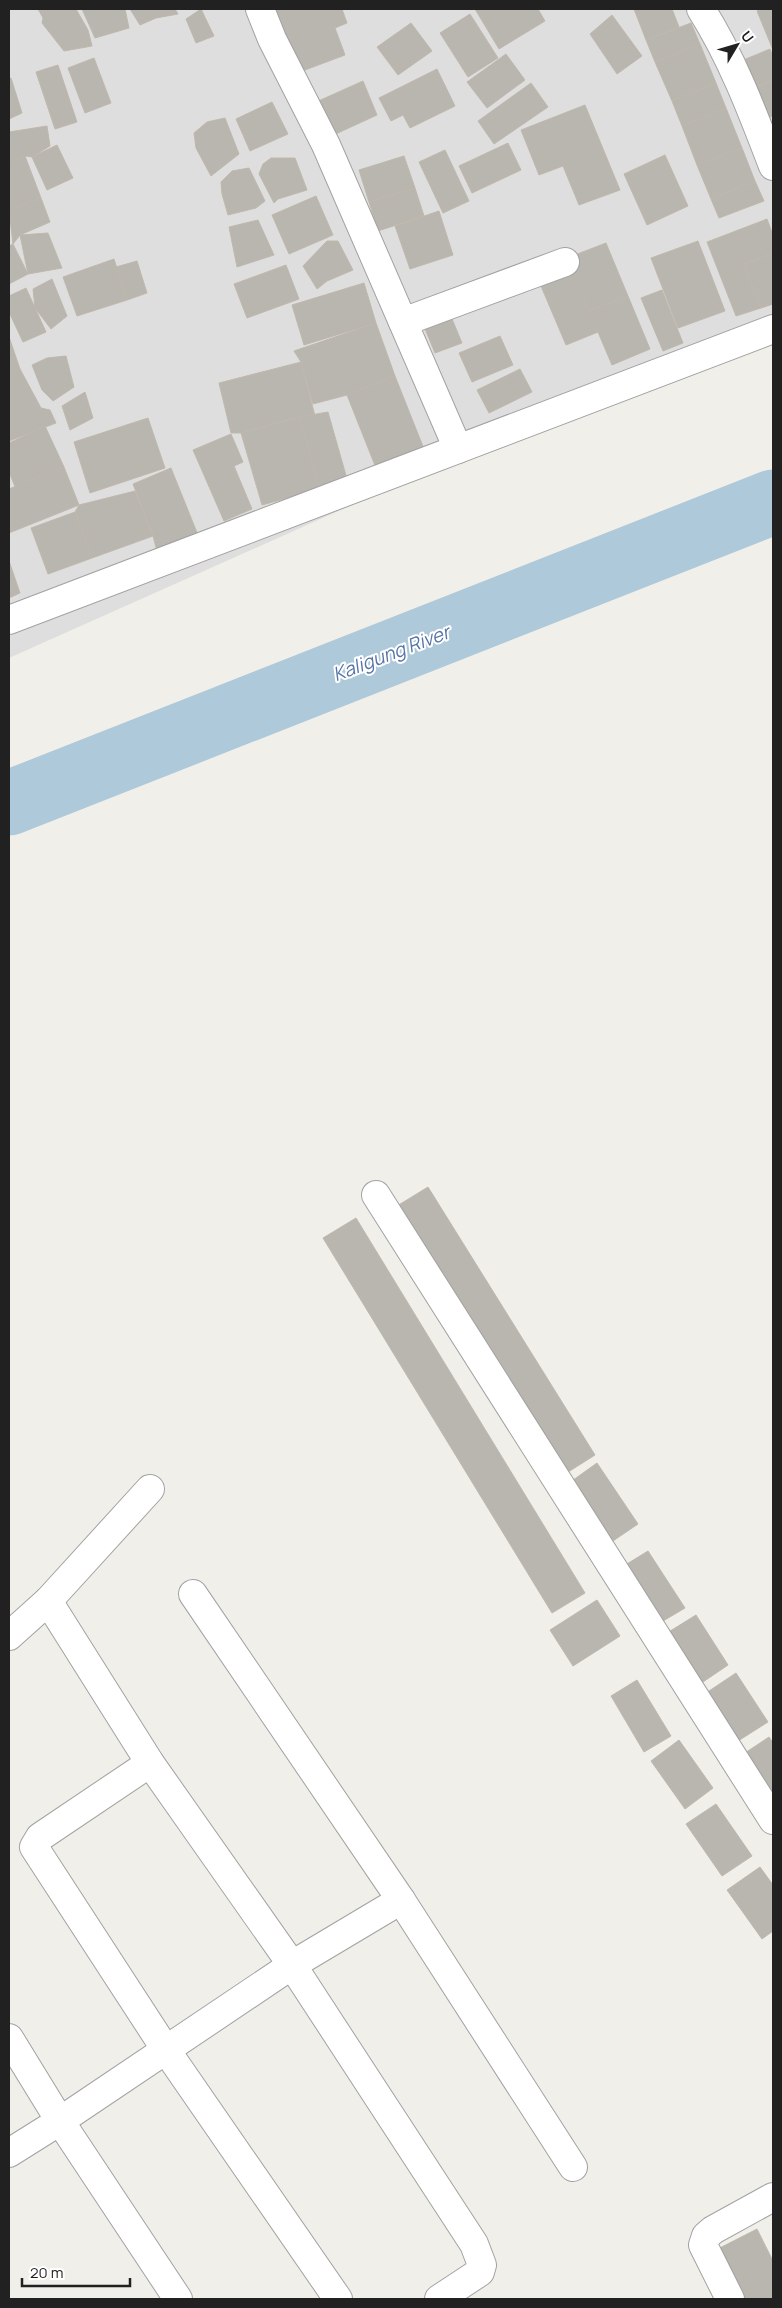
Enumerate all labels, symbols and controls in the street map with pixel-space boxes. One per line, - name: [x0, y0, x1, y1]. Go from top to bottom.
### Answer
- north arrow: [712, 20, 762, 70]
- text: U: [737, 27, 758, 47]
- water label: Kaligung River: [329, 618, 455, 687]
- scale bar: [22, 2256, 130, 2288]
- text: 20 m: [30, 2262, 63, 2283]

